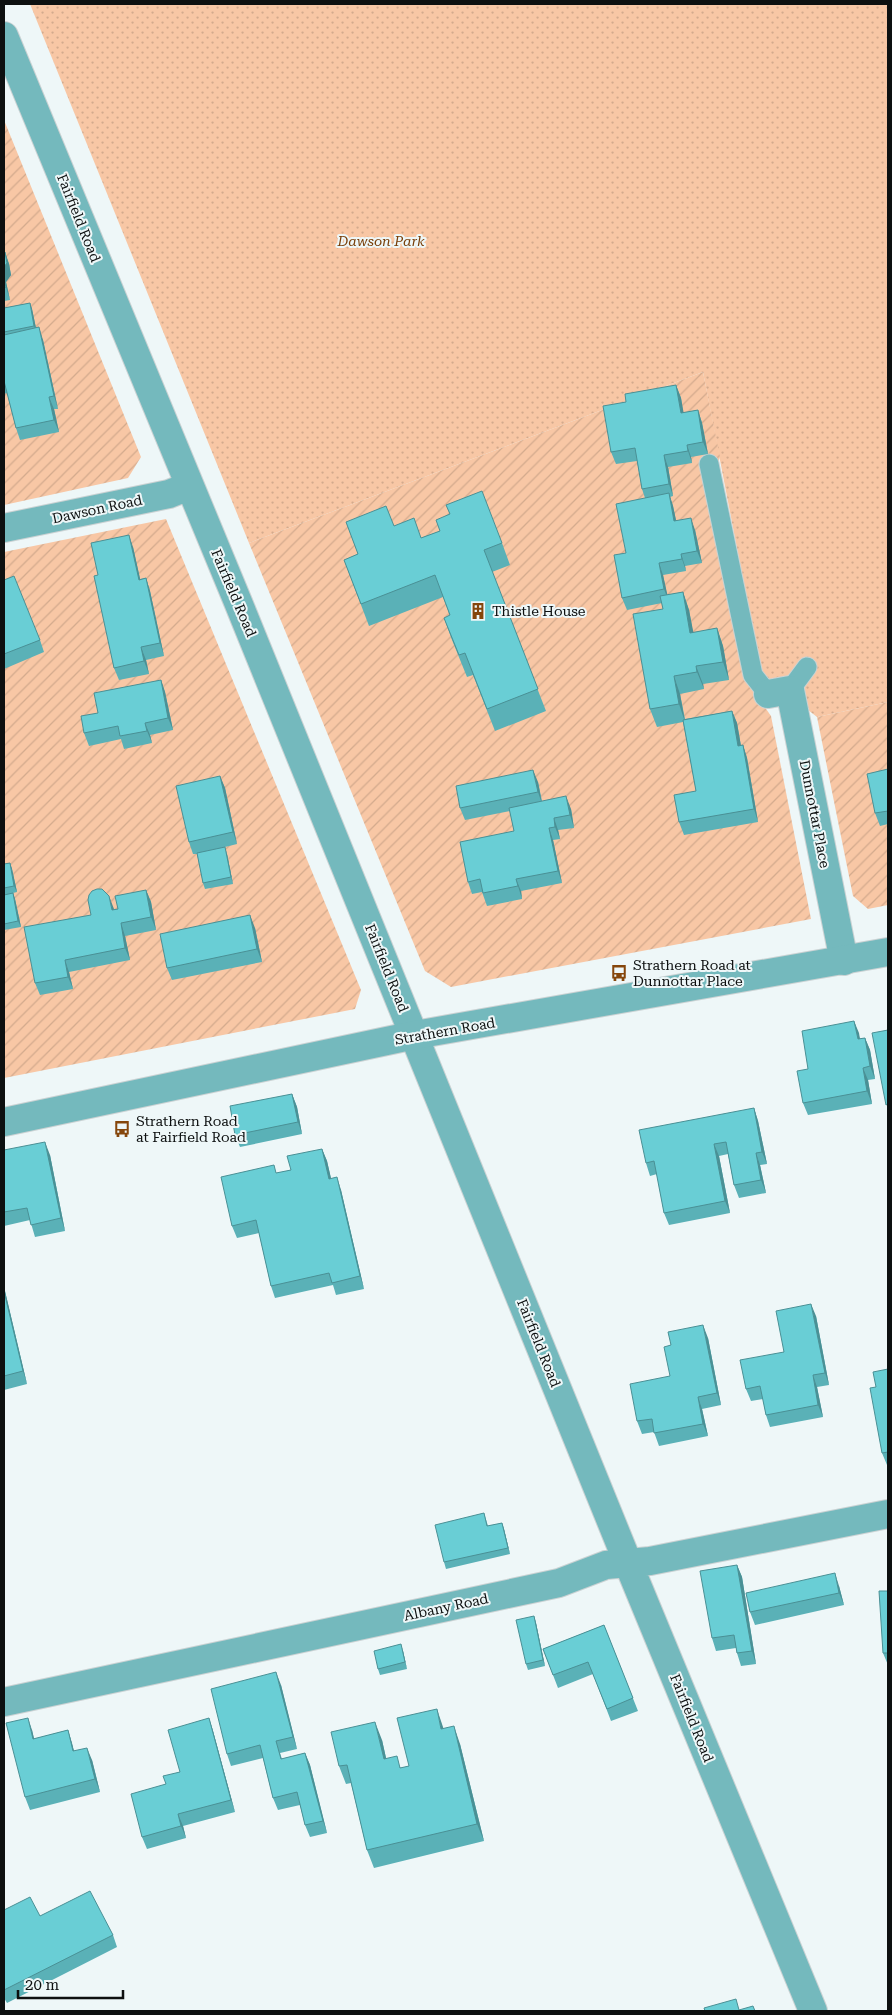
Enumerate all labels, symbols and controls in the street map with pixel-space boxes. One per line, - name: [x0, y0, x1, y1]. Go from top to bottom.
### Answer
- street label: Fairfield Road: [54, 172, 104, 264]
- park label: Dawson Park: [336, 233, 425, 249]
- street label: Dawson Road: [50, 492, 144, 526]
- street label: Fairfield Road: [208, 547, 260, 639]
- building icon: Thistle House: [468, 601, 488, 621]
- place label: Thistle House: [492, 603, 586, 619]
- street label: Dunnottar Place: [797, 759, 833, 870]
- street label: Fairfield Road: [362, 922, 412, 1014]
- place label: Strathern Road at Dunnottar Place: [633, 957, 751, 989]
- bus stop icon: Strathern Road at Dunnottar Place: [609, 963, 629, 983]
- street label: Strathern Road: [394, 1014, 496, 1048]
- place label: Strathern Road at Fairfield Road: [136, 1113, 246, 1145]
- bus stop icon: Strathern Road at Fairfield Road: [112, 1119, 132, 1139]
- street label: Fairfield Road: [514, 1297, 564, 1389]
- street label: Albany Road: [402, 1590, 490, 1624]
- street label: Fairfield Road: [667, 1672, 717, 1764]
- scale bar: [18, 1968, 122, 2000]
- text: 20 m: [25, 1976, 60, 1994]

